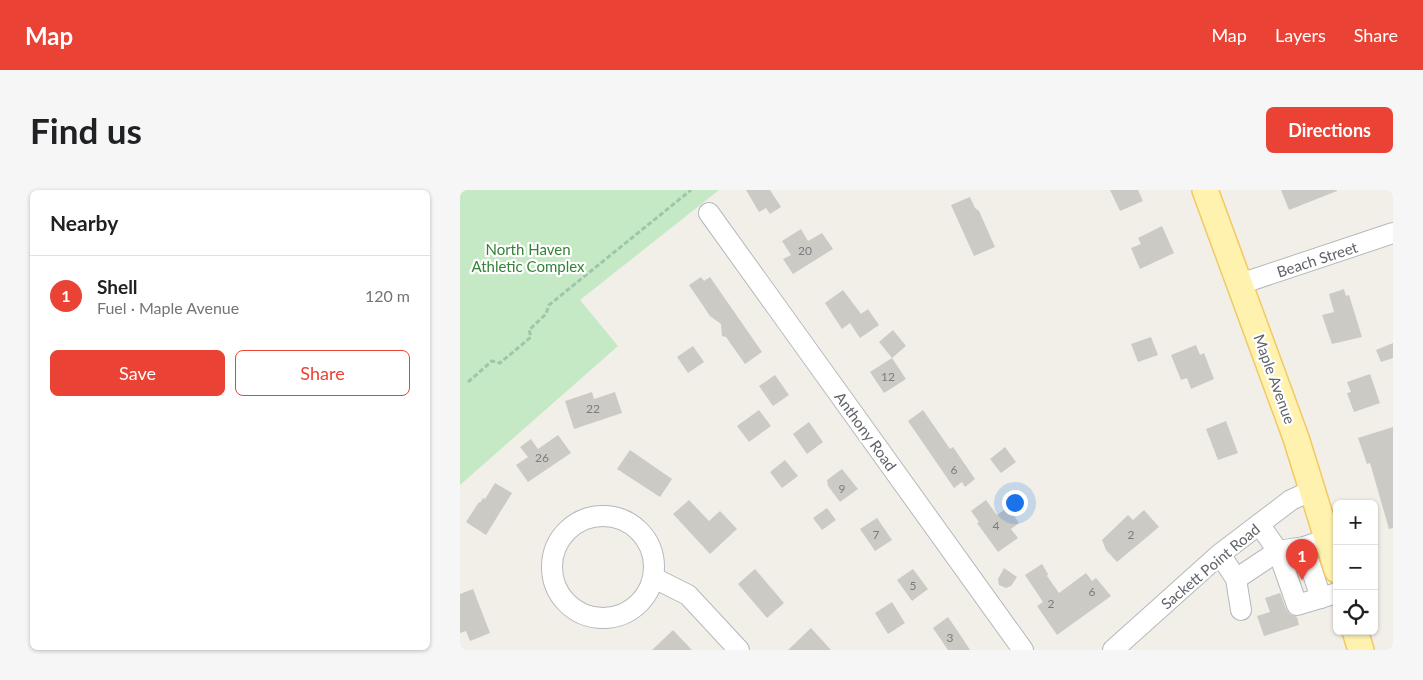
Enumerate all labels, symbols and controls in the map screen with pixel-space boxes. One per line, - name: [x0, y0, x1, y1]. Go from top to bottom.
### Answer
- text: Map: [25, 21, 73, 50]
- text: Map: [1211, 24, 1247, 46]
- text: Layers: [1275, 24, 1326, 46]
- text: Share: [1354, 24, 1398, 46]
- button: Directions: [1266, 107, 1393, 153]
- text: Find us: [30, 109, 142, 151]
- text: Nearby: [50, 210, 118, 235]
- street label: Beach Street: [1274, 237, 1360, 281]
- park label: North Haven Athletic Complex: [471, 240, 585, 275]
- house number: 20: [798, 243, 812, 258]
- text: Shell: [97, 275, 138, 298]
- text: 1: [61, 286, 71, 305]
- text: 120 m: [365, 286, 410, 305]
- text: Fuel · Maple Avenue: [97, 298, 239, 317]
- street label: Maple Avenue: [1250, 332, 1300, 426]
- button: Save: [50, 350, 225, 396]
- button: Share: [235, 350, 410, 396]
- house number: 12: [881, 369, 895, 384]
- street label: Anthony Road: [831, 388, 901, 474]
- house number: 22: [586, 401, 600, 416]
- house number: 26: [535, 450, 549, 465]
- house number: 6: [951, 462, 958, 477]
- house number: 9: [839, 481, 846, 496]
- your location: [1002, 490, 1028, 516]
- map controls: [1333, 500, 1378, 635]
- button: +: [1333, 500, 1378, 545]
- house number: 4: [993, 518, 1000, 533]
- street label: Sackett Point Road: [1157, 519, 1263, 613]
- house number: 7: [873, 527, 880, 542]
- house number: 2: [1128, 527, 1135, 542]
- pin: 1: [1286, 539, 1318, 580]
- button: −: [1333, 545, 1378, 590]
- house number: 5: [910, 578, 917, 593]
- house number: 6: [1089, 584, 1096, 599]
- button: locate: [1333, 590, 1378, 635]
- house number: 2: [1048, 596, 1055, 611]
- house number: 3: [947, 630, 954, 645]

